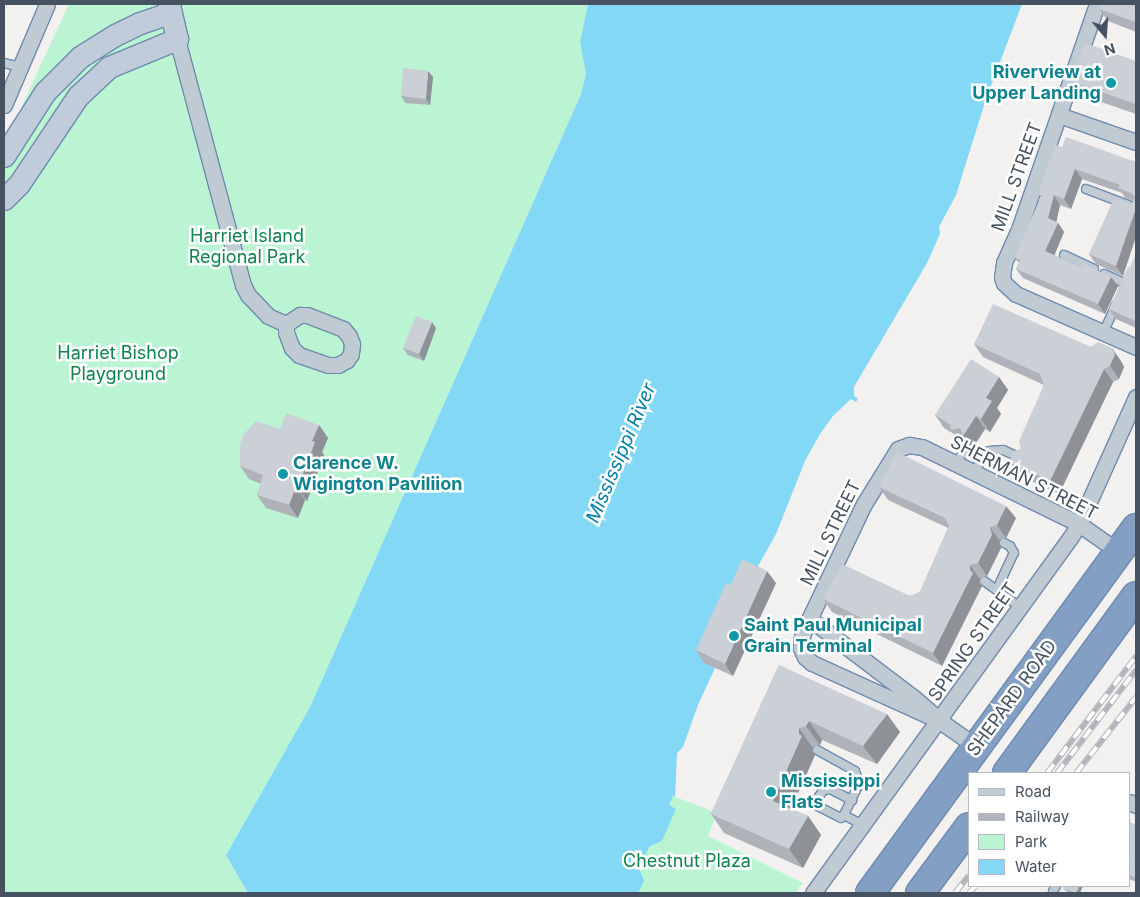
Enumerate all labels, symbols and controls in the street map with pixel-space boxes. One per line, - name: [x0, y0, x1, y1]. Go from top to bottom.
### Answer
- north arrow: [1080, 10, 1130, 60]
- text: N: [1102, 40, 1117, 59]
- place label: Riverview at Upper Landing: [972, 62, 1101, 104]
- marker: Riverview at Upper Landing: [1105, 77, 1117, 89]
- street label: MILL STREET: [987, 119, 1047, 235]
- park label: Harriet Island Regional Park: [189, 226, 305, 268]
- park label: Harriet Bishop Playground: [57, 343, 179, 386]
- water label: Mississippi River: [581, 380, 661, 526]
- street label: SHERMAN STREET: [947, 431, 1101, 525]
- place label: Clarence W. Wigington Paviliion: [293, 453, 462, 496]
- marker: Clarence W. Wigington Paviliion: [277, 468, 289, 480]
- street label: MILL STREET: [796, 477, 866, 589]
- street label: SPRING STREET: [924, 579, 1022, 705]
- place label: Saint Paul Municipal Grain Terminal: [744, 615, 922, 658]
- marker: Saint Paul Municipal Grain Terminal: [728, 630, 740, 642]
- street label: SHEPARD ROAD: [963, 636, 1061, 760]
- place label: Mississippi Flats: [781, 771, 880, 814]
- legend: [968, 772, 1130, 887]
- text: Road: [1015, 782, 1051, 801]
- marker: Mississippi Flats: [765, 786, 777, 798]
- text: Railway: [1015, 807, 1069, 826]
- text: Park: [1015, 832, 1047, 851]
- park label: Chestnut Plaza: [623, 850, 751, 872]
- text: Water: [1015, 857, 1057, 876]

